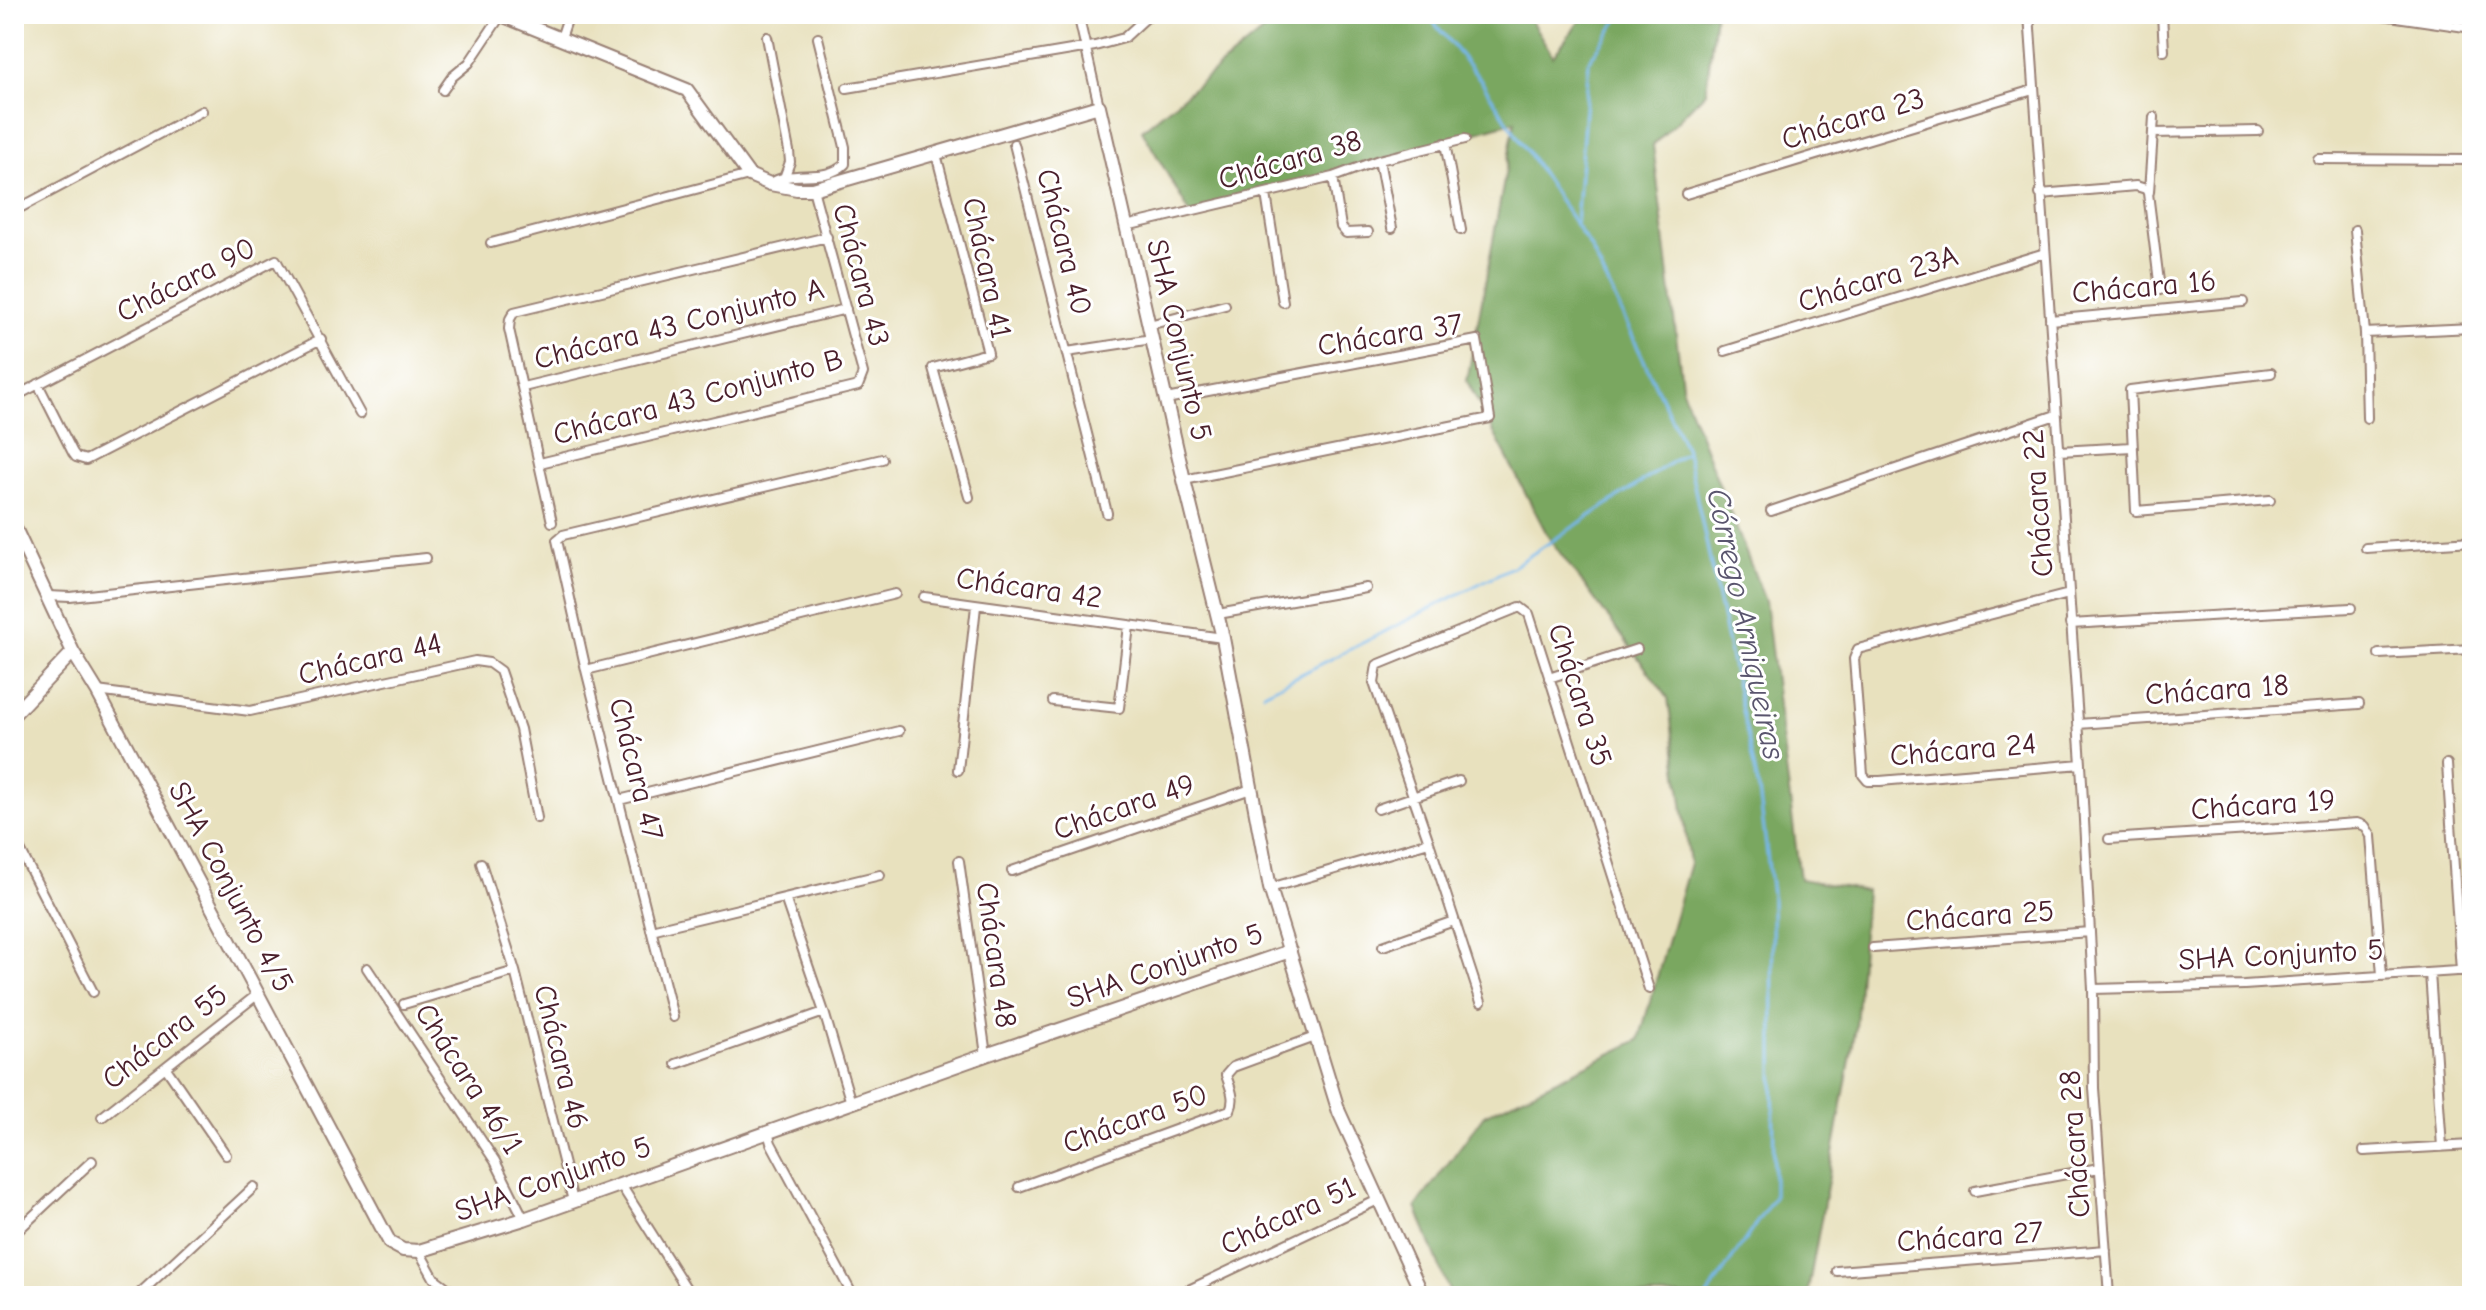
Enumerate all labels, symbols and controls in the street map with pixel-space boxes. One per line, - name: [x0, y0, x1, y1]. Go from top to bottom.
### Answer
- street label: Chácara 23: [1777, 81, 1929, 157]
- street label: Chácara 38: [1214, 123, 1366, 197]
- street label: Chácara 40: [1029, 165, 1099, 319]
- street label: Chácara 41: [955, 194, 1019, 342]
- street label: Chácara 43: [825, 200, 897, 350]
- street label: Chácara 90: [111, 230, 261, 330]
- street label: SHA Conjunto 5: [1139, 236, 1219, 444]
- street label: Chácara 23A: [1794, 238, 1962, 320]
- street label: Chácara 16: [2070, 263, 2218, 311]
- street label: Chácara 43 Conjunto A: [530, 271, 828, 377]
- street label: Chácara 37: [1315, 306, 1465, 364]
- street label: Chácara 43 Conjunto B: [549, 341, 847, 453]
- street label: Chácara 22: [2015, 428, 2061, 578]
- water label: Córrego Arniqueiras: [1699, 485, 1793, 764]
- street label: Chácara 42: [954, 560, 1104, 616]
- street label: Chácara 35: [1540, 619, 1620, 771]
- street label: Chácara 44: [295, 626, 445, 692]
- street label: Chácara 18: [2144, 668, 2290, 712]
- street label: Chácara 47: [601, 694, 671, 844]
- street label: Chácara 24: [1888, 726, 2038, 774]
- street label: Chácara 49: [1049, 766, 1199, 848]
- street label: SHA Conjunto 4/5: [161, 776, 301, 998]
- street label: Chácara 19: [2190, 782, 2336, 828]
- street label: Chácara 48: [968, 880, 1024, 1030]
- street label: Chácara 25: [1905, 893, 2055, 939]
- street label: SHA Conjunto 5: [1062, 916, 1268, 1016]
- street label: SHA Conjunto 5: [2177, 932, 2385, 978]
- street label: Chácara 55: [95, 977, 235, 1097]
- street label: Chácara 46: [526, 981, 596, 1133]
- street label: Chácara 46/1: [407, 997, 531, 1161]
- street label: Chácara 28: [2052, 1069, 2098, 1219]
- street label: Chácara 50: [1058, 1077, 1212, 1161]
- street label: SHA Conjunto 5: [450, 1129, 656, 1229]
- street label: Chácara 51: [1215, 1170, 1361, 1262]
- street label: Chácara 27: [1896, 1214, 2044, 1260]

